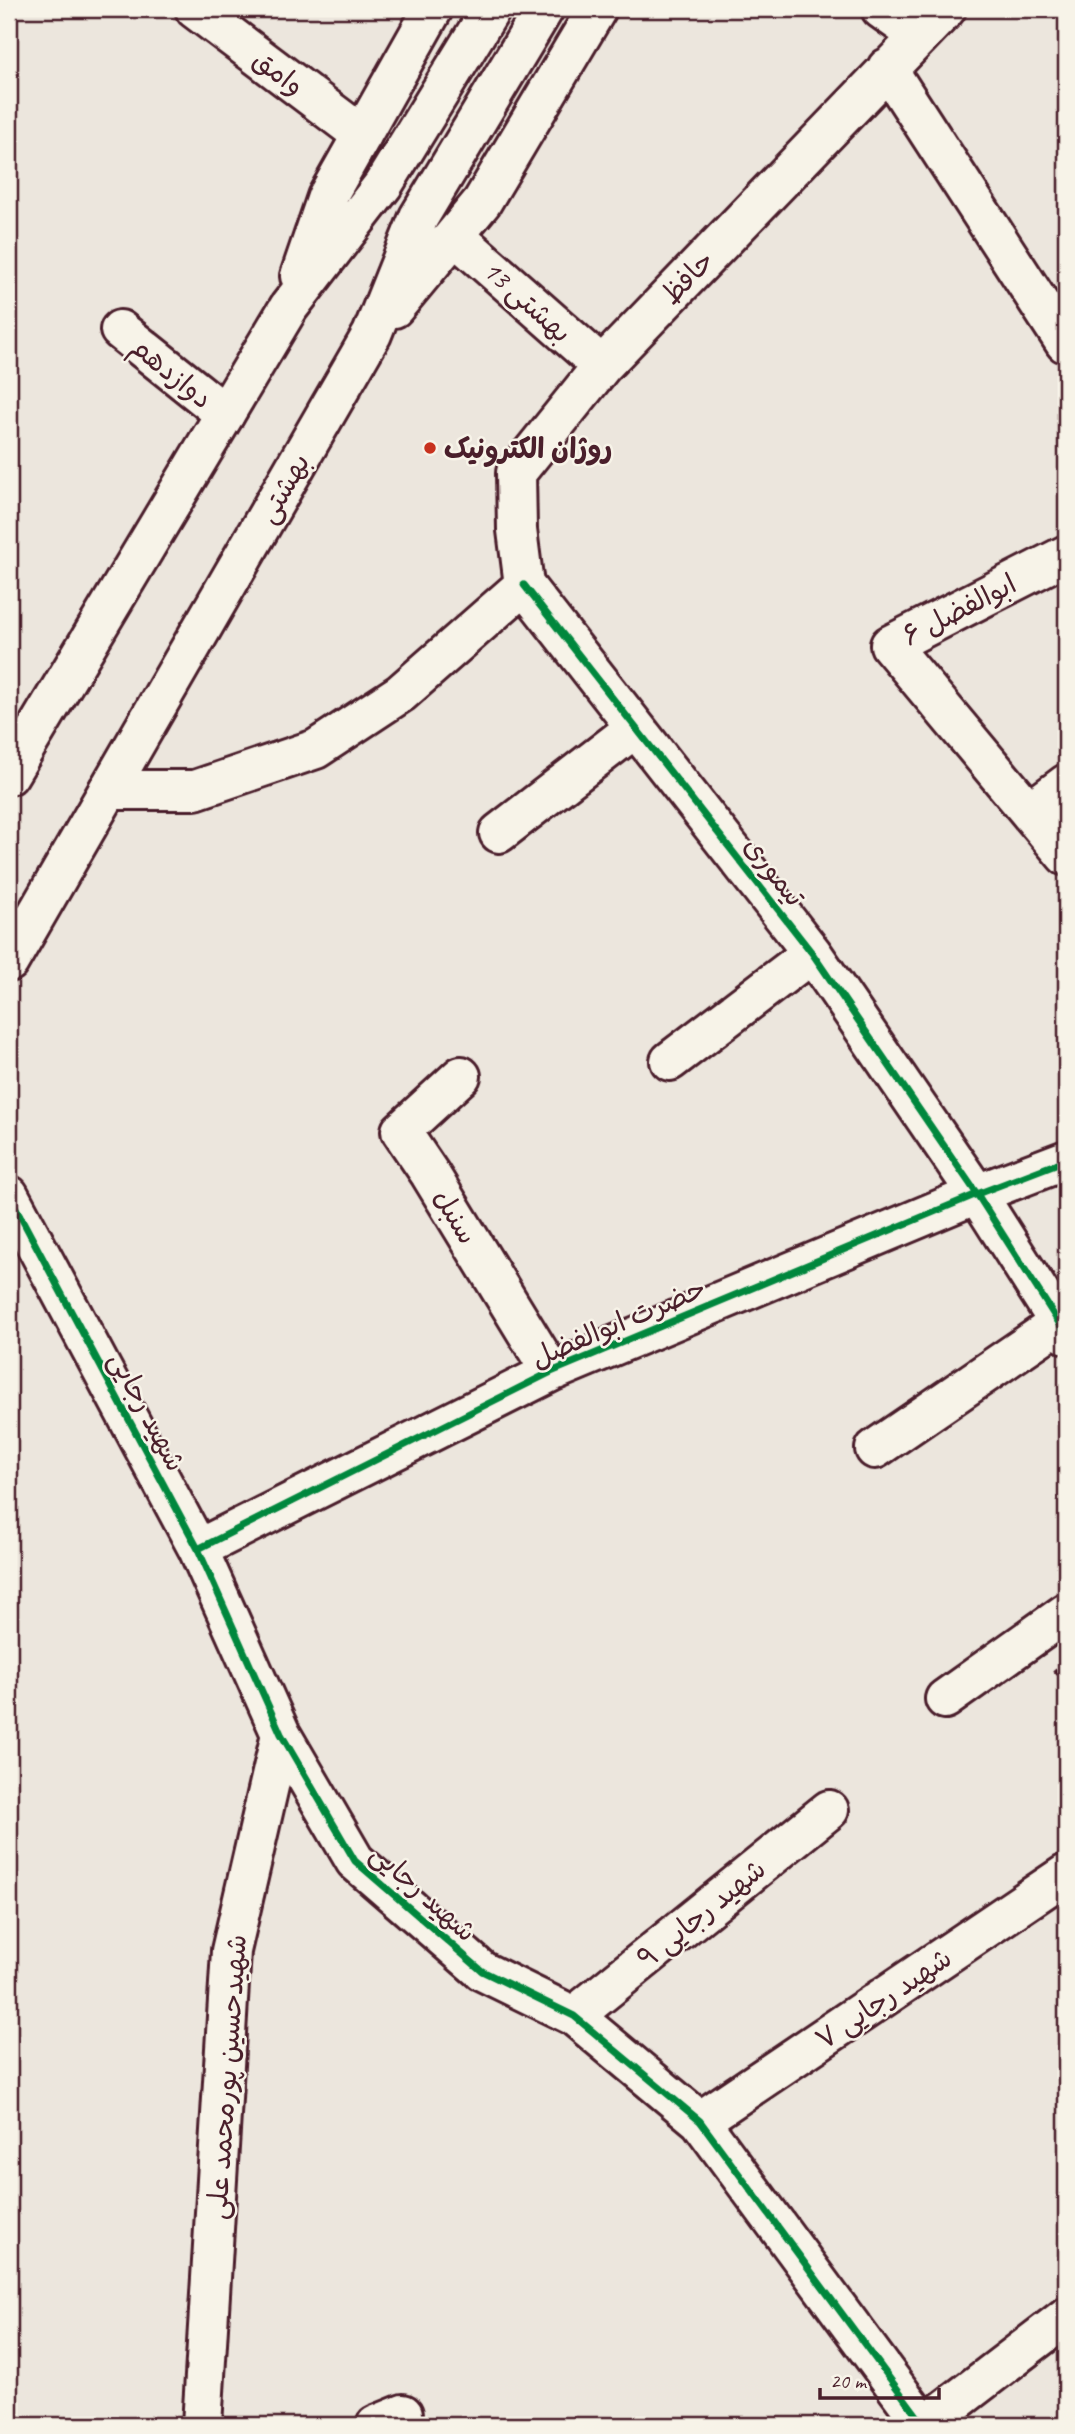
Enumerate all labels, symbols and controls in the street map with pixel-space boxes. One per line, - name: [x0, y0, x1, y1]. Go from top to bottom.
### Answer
- street label: وامق: [246, 42, 311, 103]
- street label: حافظ: [653, 243, 721, 312]
- street label: بهشتی 13: [476, 252, 579, 350]
- street label: دوازدهم: [121, 329, 220, 419]
- place label: روژان الکترونیک: [444, 431, 612, 468]
- marker: روژان الکترونیک: [422, 440, 438, 456]
- street label: بهشتی: [249, 447, 317, 530]
- street label: ابوالفضل ۶: [896, 566, 1022, 653]
- street label: تیموری: [736, 829, 813, 914]
- street label: سنبل: [426, 1182, 486, 1250]
- street label: حضرت ابوالفضل: [525, 1270, 711, 1375]
- street label: شهید رجایی: [101, 1345, 194, 1477]
- street label: شهید رجایی: [363, 1836, 484, 1949]
- street label: شهید رجایی ۹: [630, 1851, 773, 1976]
- street label: شهیدحسین پورمحمد علی: [199, 1933, 255, 2221]
- street label: شهید رجایی ۷: [808, 1940, 958, 2057]
- scale bar: [820, 2357, 939, 2401]
- text: 20 m: [830, 2368, 868, 2394]

